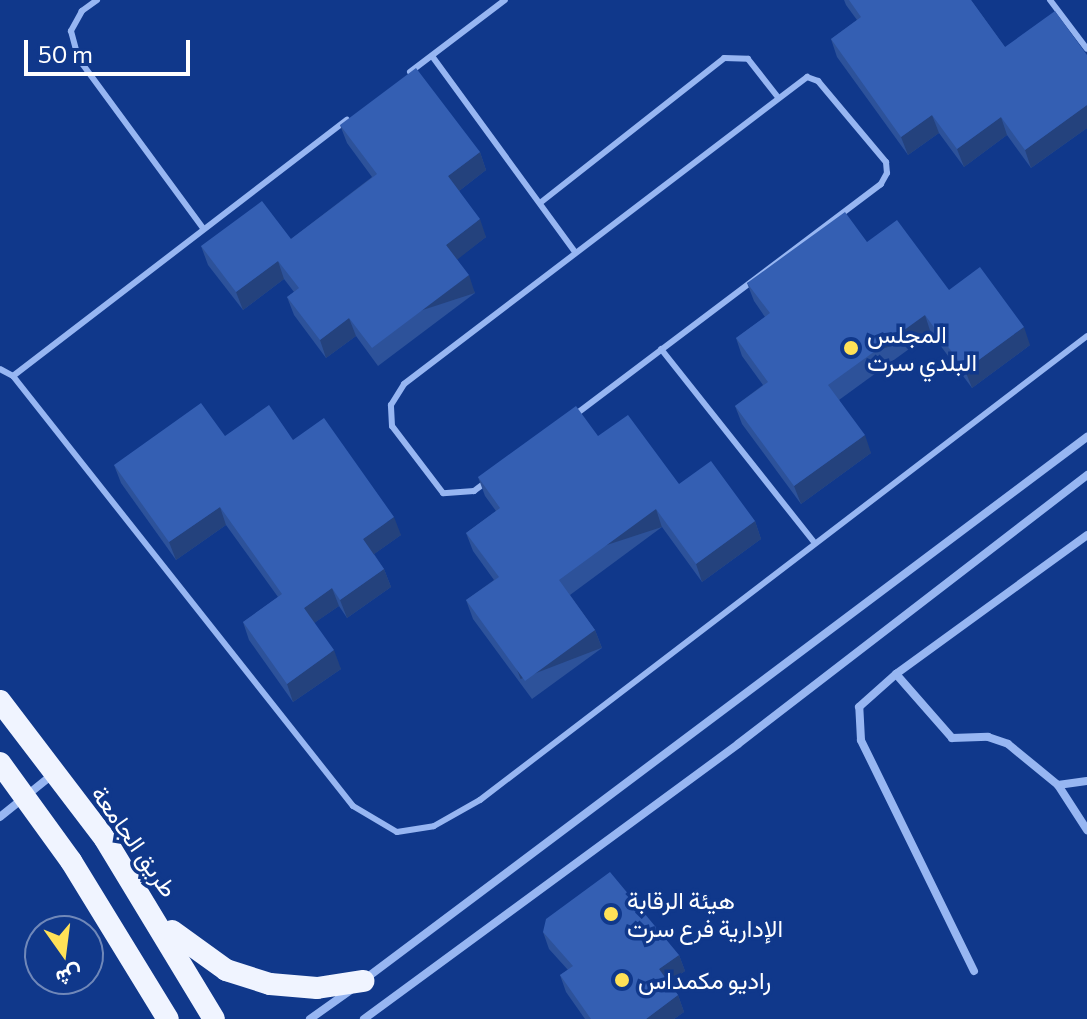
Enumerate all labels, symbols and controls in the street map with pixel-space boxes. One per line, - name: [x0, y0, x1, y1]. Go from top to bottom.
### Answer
- scale bar: [28, 24, 194, 74]
- text: 50 m: [38, 39, 93, 68]
- place label: المجلس البلدي سرت: [867, 320, 977, 376]
- marker: المجلس البلدي سرت: [842, 339, 860, 357]
- street label: طريق الجامعة: [86, 780, 184, 902]
- place label: هيئة الرقابة الإدارية فرع سرت: [627, 886, 783, 942]
- marker: هيئة الرقابة الإدارية فرع سرت: [602, 905, 620, 923]
- north arrow: [24, 915, 104, 995]
- text: ش: [53, 961, 86, 993]
- place label: راديو مكمداس: [638, 966, 771, 994]
- marker: راديو مكمداس: [613, 971, 631, 989]

